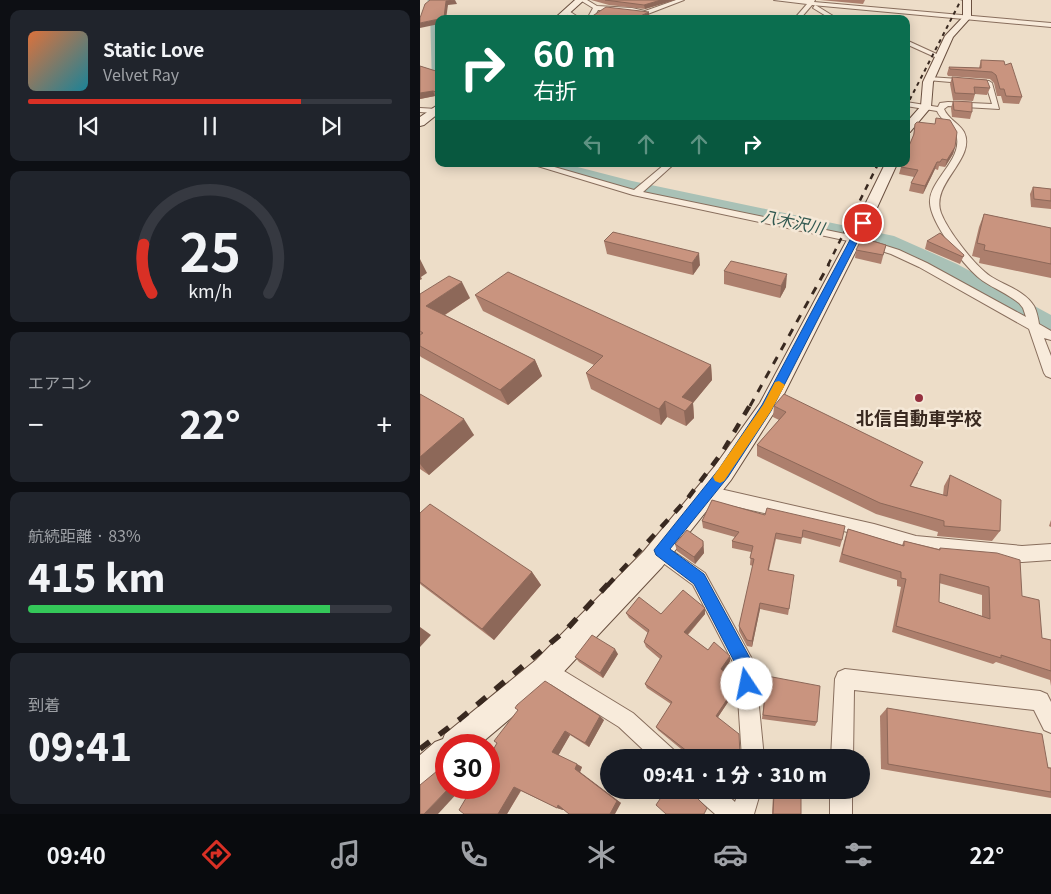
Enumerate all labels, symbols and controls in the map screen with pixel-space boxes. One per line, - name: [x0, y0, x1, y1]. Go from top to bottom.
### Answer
- text: 60 m: [533, 26, 616, 77]
- text: Static Love: [103, 35, 204, 62]
- icon: right: [450, 35, 515, 100]
- text: Velvet Ray: [103, 62, 179, 86]
- text: 右折: [533, 73, 577, 105]
- icon: previous: [75, 112, 103, 140]
- icon: pause: [196, 112, 224, 140]
- icon: next: [317, 112, 345, 140]
- icon: left: [579, 130, 607, 158]
- icon: ahead: [632, 130, 660, 158]
- icon: ahead: [685, 130, 713, 158]
- icon: right: [738, 130, 766, 158]
- pin: [842, 202, 884, 244]
- water label: 八木沢川: [759, 203, 829, 240]
- icon: arrive: [849, 209, 877, 237]
- text: 25: [179, 212, 241, 287]
- text: km/h: [188, 277, 232, 303]
- text: エアコン: [28, 370, 92, 394]
- marker: 北信自動車学校: [913, 392, 925, 404]
- text: 22°: [179, 395, 241, 450]
- text: −: [28, 403, 44, 443]
- text: +: [376, 403, 392, 443]
- place label: 北信自動車学校: [856, 404, 982, 430]
- text: 航続距離 · 83%: [28, 523, 141, 547]
- text: 415 km: [28, 548, 166, 603]
- position arrow: [720, 657, 772, 709]
- text: 到着: [28, 692, 60, 716]
- text: 09:41: [28, 717, 132, 772]
- speed limit sign: 30: [435, 734, 500, 799]
- text: 09:41 · 1 分 · 310 m: [643, 760, 827, 787]
- icon: directions: [199, 837, 234, 872]
- icon: music: [328, 837, 363, 872]
- icon: phone: [456, 837, 491, 872]
- icon: climate: [584, 837, 619, 872]
- icon: car: [713, 837, 748, 872]
- icon: filters: [841, 837, 876, 872]
- text: 09:40: [47, 838, 106, 870]
- text: 22°: [969, 838, 1004, 870]

